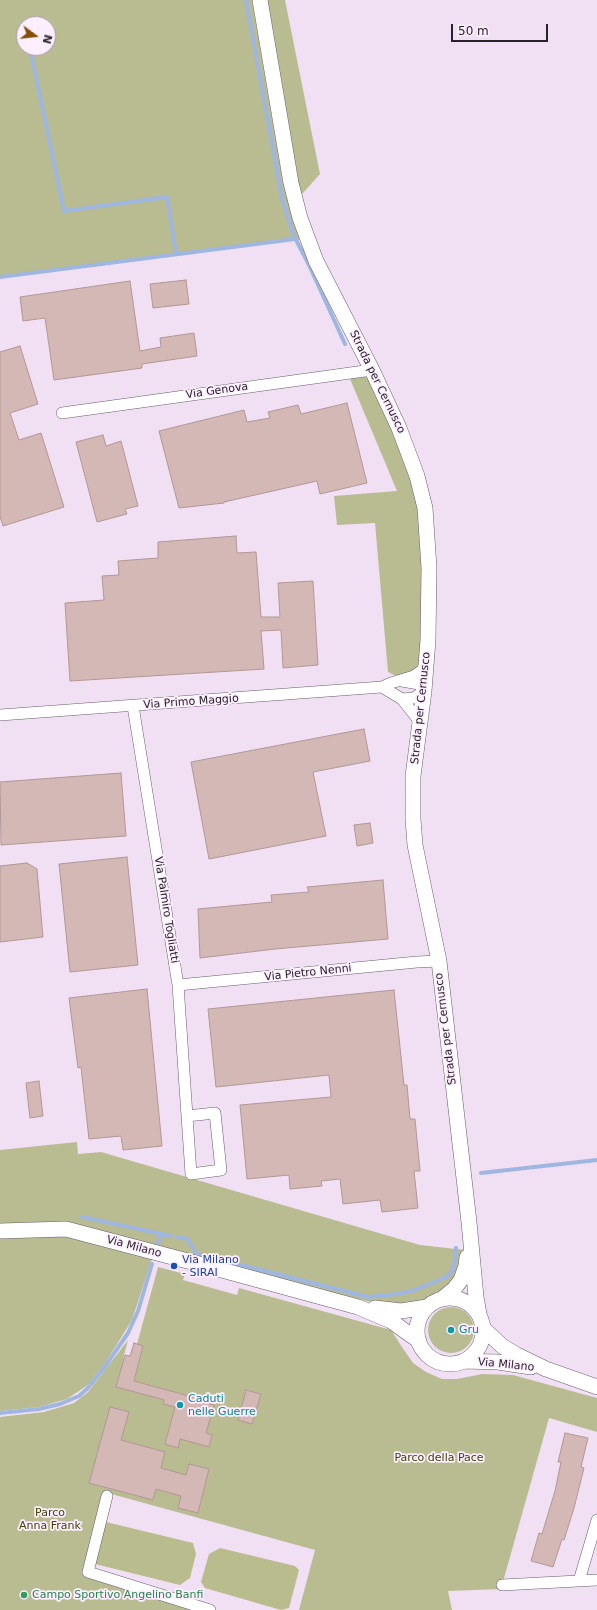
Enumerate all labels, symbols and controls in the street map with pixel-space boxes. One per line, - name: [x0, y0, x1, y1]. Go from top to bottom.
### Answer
- north arrow: [16, 16, 56, 56]
- scale bar: [453, 16, 550, 42]
- text: 50 m: [458, 24, 489, 38]
- text: N: [40, 33, 55, 45]
- street label: Strada per Cernusco: [346, 328, 408, 436]
- street label: Via Genova: [185, 380, 249, 402]
- street label: Strada per Cernusco: [409, 651, 433, 765]
- street label: Via Primo Maggio: [143, 692, 239, 712]
- street label: Via Palmiro Togliatti: [151, 856, 181, 964]
- street label: Via Pietro Nenni: [264, 962, 352, 984]
- street label: Strada per Cernusco: [433, 972, 459, 1086]
- street label: Via Milano: [105, 1233, 163, 1261]
- place label: Via Milano - SIRAI: [182, 1253, 239, 1279]
- marker: Via Milano - SIRAI: [169, 1261, 179, 1271]
- place label: Gru: [459, 1323, 479, 1337]
- marker: Gru: [446, 1325, 456, 1335]
- street label: Via Milano: [477, 1355, 535, 1375]
- place label: Caduti nelle Guerre: [188, 1392, 256, 1418]
- marker: Caduti nelle Guerre: [175, 1400, 185, 1410]
- park label: Parco della Pace: [394, 1451, 484, 1465]
- park label: Parco Anna Frank: [19, 1506, 81, 1532]
- place label: Campo Sportivo Angelino Banfi: [32, 1588, 203, 1602]
- marker: Campo Sportivo Angelino Banfi: [19, 1590, 29, 1600]

